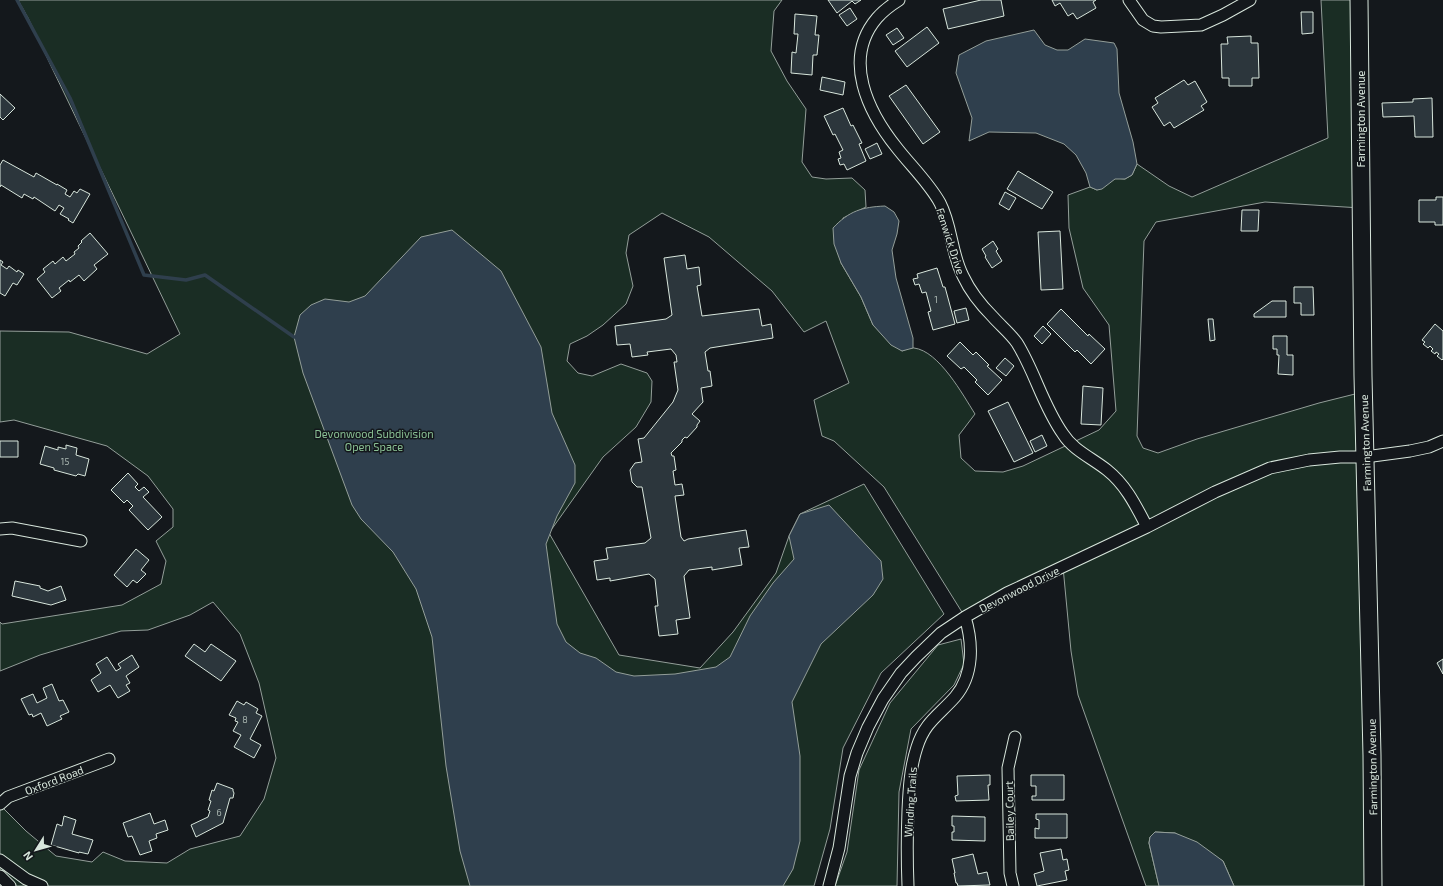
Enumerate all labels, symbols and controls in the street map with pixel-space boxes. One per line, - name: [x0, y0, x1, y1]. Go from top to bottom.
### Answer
- street label: Farmington Avenue: [1354, 70, 1367, 167]
- street label: Fenwick Drive: [934, 206, 968, 276]
- house number: 1: [934, 294, 938, 305]
- street label: Farmington Avenue: [1357, 394, 1373, 492]
- park label: Devonwood Subdivision Open Space: [314, 427, 434, 453]
- house number: 15: [61, 456, 69, 467]
- street label: Devonwood Drive: [977, 563, 1061, 615]
- house number: 8: [242, 714, 248, 725]
- street label: Farmington Avenue: [1365, 718, 1379, 816]
- street label: Oxford Road: [23, 763, 85, 797]
- street label: Winding Trails: [901, 766, 919, 838]
- street label: Bailey Court: [1002, 781, 1016, 841]
- house number: 6: [216, 807, 222, 818]
- north arrow: [16, 830, 56, 870]
- text: N: [20, 849, 35, 863]

